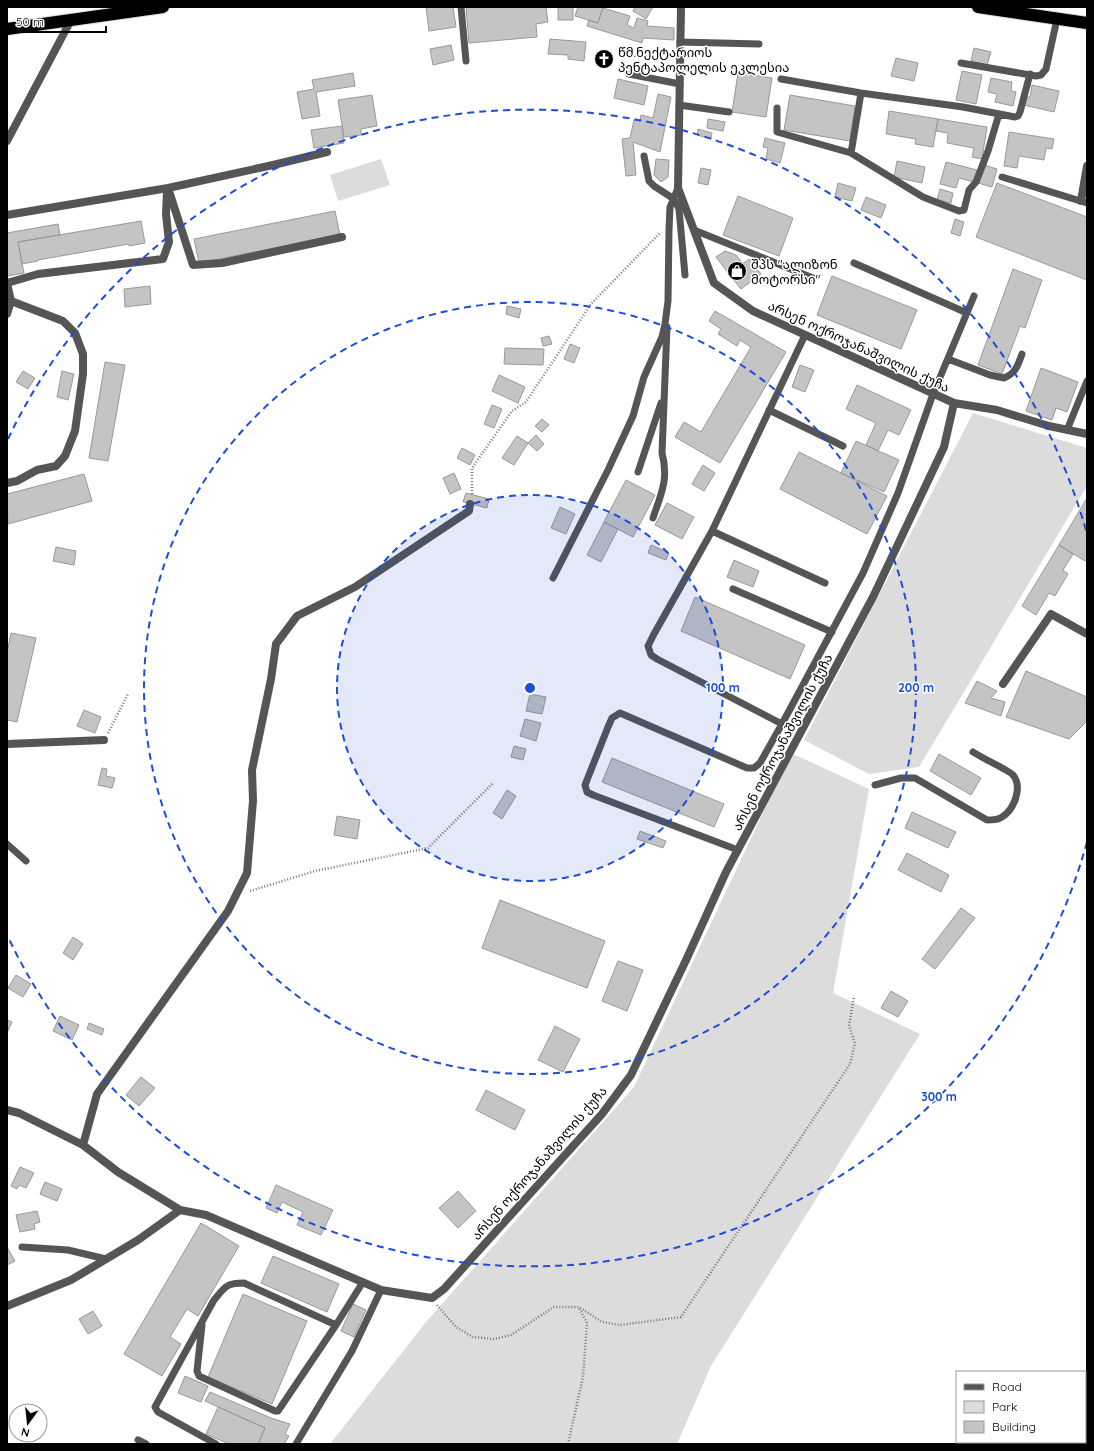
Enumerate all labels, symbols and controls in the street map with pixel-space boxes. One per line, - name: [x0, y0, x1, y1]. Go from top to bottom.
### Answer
- scale bar: [10, 8, 106, 34]
- text: 50 m: [16, 14, 44, 29]
- place label: წმ.ნექტარიოს პენტაპოლელის ეკლესია: [618, 44, 789, 76]
- church icon: წმ.ნექტარიოს პენტაპოლელის ეკლესია: [593, 48, 615, 70]
- place label: შპს "ალიზონ მოტორსი": [751, 256, 838, 287]
- shop icon: შპს "ალიზონ მოტორსი": [726, 260, 748, 282]
- street label: არსენ ოქროჯანაშვილის ქუჩა: [765, 297, 952, 396]
- street label: არსენ ოქროჯანაშვილის ქუჩა: [728, 651, 836, 834]
- text: 100 m: [706, 680, 740, 695]
- text: 200 m: [898, 680, 934, 695]
- centre of rings: [523, 681, 537, 695]
- street label: არსენ ოქროჯანაშვილის ქუჩა: [468, 1083, 611, 1244]
- text: 300 m: [921, 1089, 957, 1104]
- legend: [956, 1371, 1086, 1443]
- text: Road: [992, 1379, 1022, 1394]
- text: Park: [992, 1399, 1017, 1414]
- north arrow: [8, 1403, 48, 1443]
- text: Building: [992, 1419, 1036, 1434]
- text: N: [20, 1425, 31, 1440]

